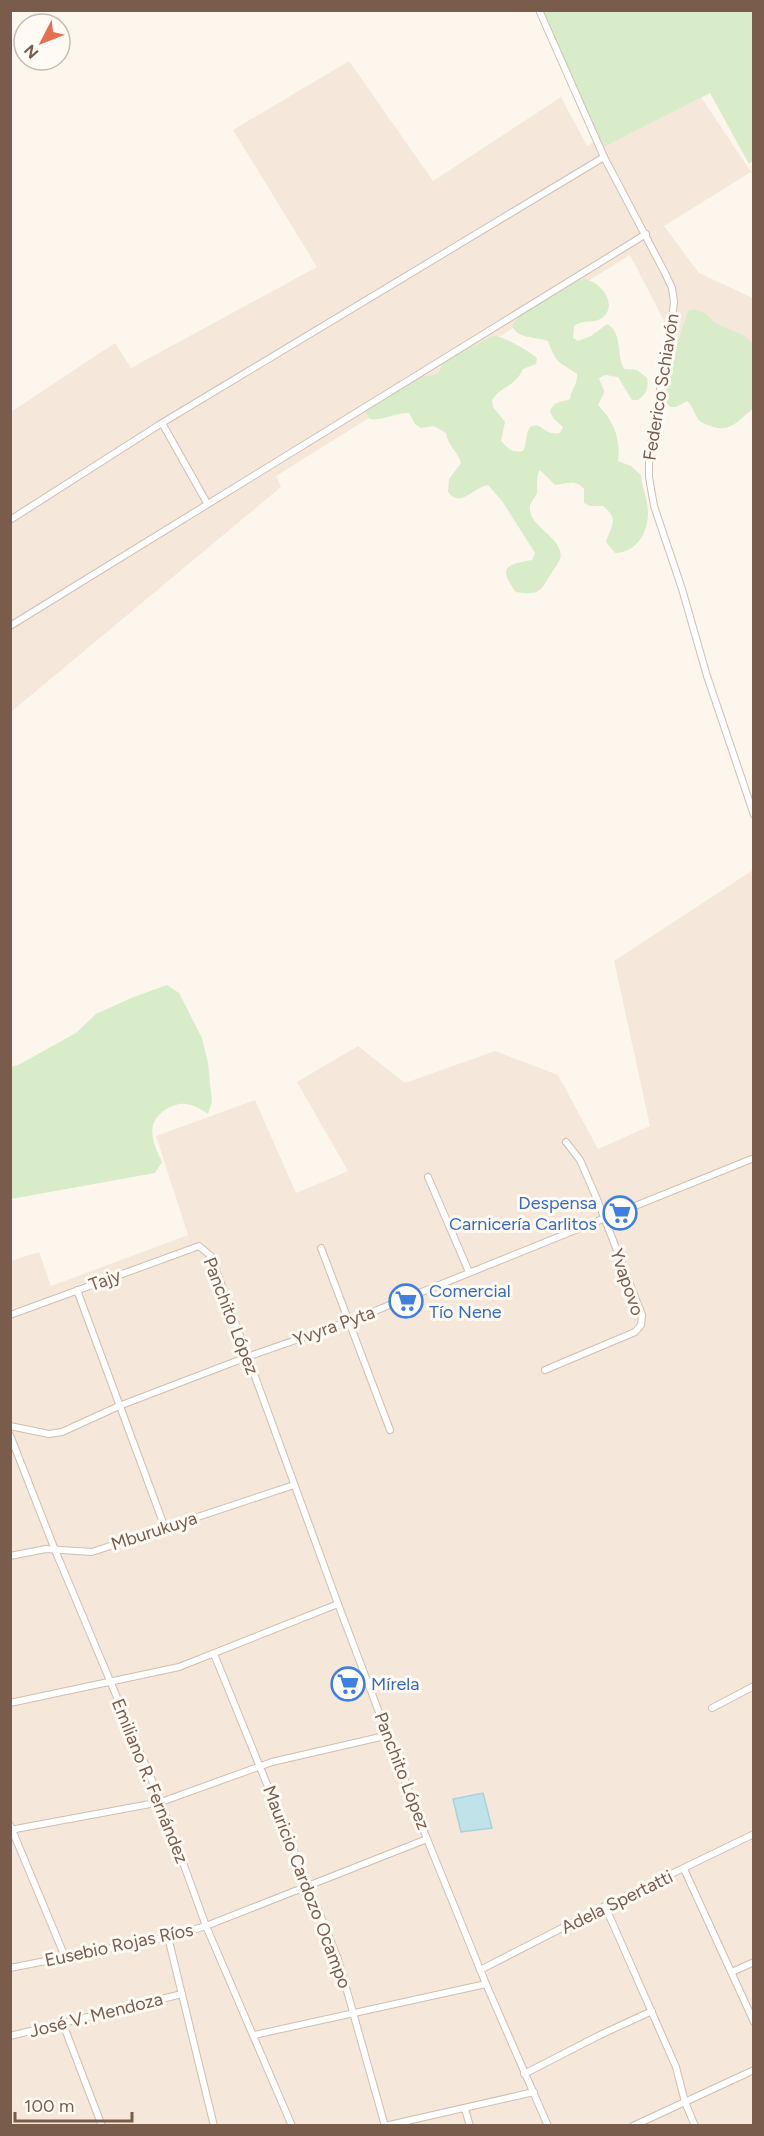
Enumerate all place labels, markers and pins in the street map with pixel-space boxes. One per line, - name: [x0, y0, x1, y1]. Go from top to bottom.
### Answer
- place label: Despensa Carnicería Carlitos: [449, 1192, 597, 1235]
- supermarket icon: Despensa Carnicería Carlitos: [602, 1195, 638, 1231]
- place label: Comercial Tío Nene: [429, 1280, 511, 1323]
- supermarket icon: Comercial Tío Nene: [388, 1283, 424, 1319]
- supermarket icon: Mírela: [330, 1666, 366, 1702]
- place label: Mírela: [371, 1673, 419, 1695]

